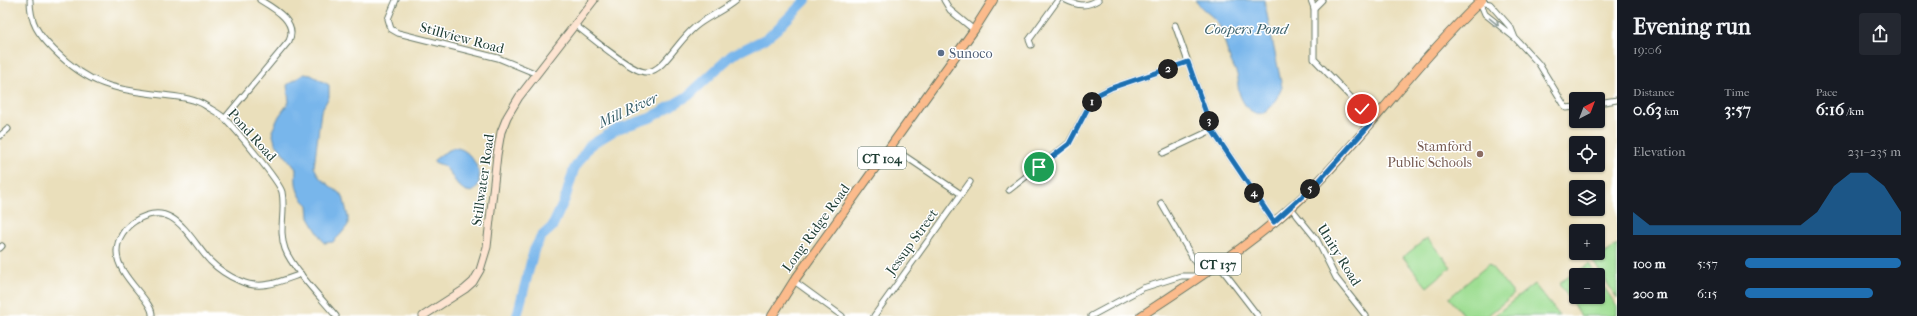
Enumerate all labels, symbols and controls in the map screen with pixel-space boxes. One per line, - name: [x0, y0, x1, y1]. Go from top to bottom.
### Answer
- button: share: [1859, 13, 1901, 55]
- text: Evening run: [1633, 14, 1751, 40]
- one-way arrow: [1489, 18, 1500, 27]
- street label: Stillview Road: [418, 19, 506, 57]
- water label: Coopers Pond: [1204, 20, 1290, 38]
- text: 19:06: [1633, 42, 1662, 57]
- place label: Sunoco: [949, 45, 993, 62]
- marker: Sunoco: [936, 48, 946, 58]
- pin: 2: [1158, 59, 1178, 79]
- text: 2: [1165, 62, 1171, 75]
- text: Distance: [1633, 86, 1674, 99]
- text: Time: [1724, 86, 1749, 99]
- text: Pace: [1816, 86, 1838, 99]
- water label: Mill River: [594, 88, 662, 132]
- pin: 1: [1082, 92, 1102, 112]
- pin: [1345, 92, 1379, 126]
- north arrow: [1569, 92, 1605, 128]
- map controls: [1569, 92, 1605, 304]
- text: 1: [1090, 95, 1094, 108]
- icon: check: [1351, 98, 1373, 120]
- text: 0.63: [1633, 99, 1662, 119]
- text: 3:57: [1724, 99, 1751, 119]
- text: 6:16: [1816, 99, 1844, 119]
- street label: Pond Road: [224, 105, 280, 165]
- text: km: [1662, 105, 1679, 118]
- text: /km: [1844, 105, 1864, 118]
- pin: 3: [1199, 111, 1219, 131]
- text: 3: [1207, 114, 1211, 127]
- street label: Stillwater Road: [468, 133, 498, 227]
- button: locate: [1569, 136, 1605, 172]
- place label: Stamford Public Schools: [1387, 138, 1472, 171]
- text: Elevation: [1633, 144, 1686, 159]
- text: 231–235 m: [1847, 144, 1901, 159]
- road number: CT 104: [858, 147, 906, 169]
- marker: Stamford Public Schools: [1475, 149, 1485, 159]
- pin: [1022, 150, 1056, 184]
- icon: arrive: [1028, 156, 1050, 178]
- pin: 5: [1300, 179, 1320, 199]
- street label: Long Ridge Road: [778, 180, 854, 275]
- button: layers: [1569, 180, 1605, 216]
- text: 5: [1308, 182, 1312, 195]
- pin: 4: [1244, 183, 1264, 203]
- text: 4: [1251, 186, 1257, 199]
- street label: Jessup Street: [882, 206, 942, 279]
- street label: Unity Road: [1313, 221, 1365, 289]
- button: +: [1569, 224, 1605, 260]
- road number: CT 137: [1195, 253, 1241, 275]
- text: 100 m: [1633, 256, 1666, 271]
- text: 5:57: [1697, 256, 1718, 271]
- button: −: [1569, 268, 1605, 304]
- text: 200 m: [1633, 286, 1668, 301]
- text: 6:15: [1697, 286, 1717, 301]

